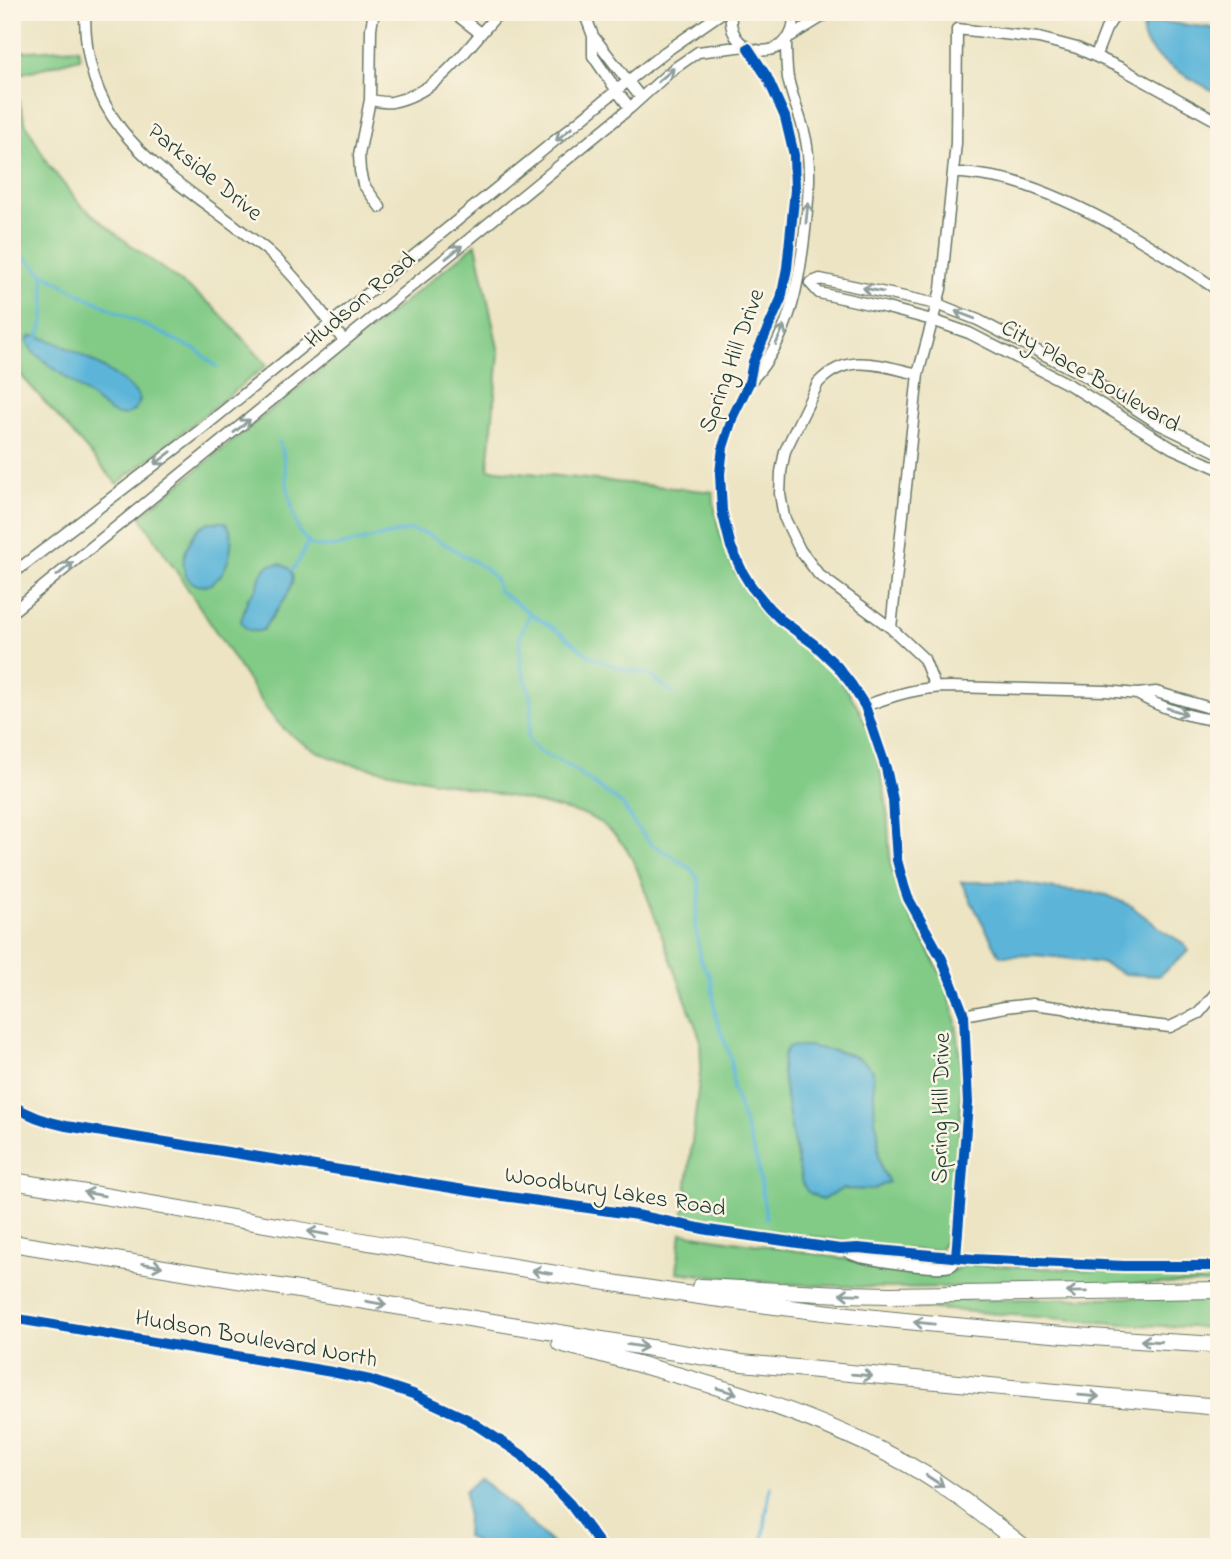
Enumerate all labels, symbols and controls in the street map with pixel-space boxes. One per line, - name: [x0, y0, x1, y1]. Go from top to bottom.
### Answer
- one-way arrow: [657, 67, 675, 83]
- street label: Parkside Drive: [138, 115, 270, 231]
- one-way arrow: [555, 126, 573, 142]
- one-way arrow: [801, 202, 814, 225]
- street label: Hudson Road: [298, 244, 425, 358]
- one-way arrow: [445, 244, 463, 259]
- one-way arrow: [862, 283, 885, 297]
- street label: Spring Hill Drive: [691, 284, 775, 438]
- one-way arrow: [955, 308, 977, 321]
- street label: City Place Boulevard: [993, 311, 1187, 444]
- one-way arrow: [774, 325, 787, 346]
- one-way arrow: [232, 418, 250, 433]
- one-way arrow: [153, 450, 172, 465]
- one-way arrow: [56, 561, 74, 577]
- one-way arrow: [1165, 705, 1187, 718]
- street label: Spring Hill Drive: [923, 1032, 961, 1184]
- street label: Woodbury Lakes Road: [502, 1158, 729, 1229]
- one-way arrow: [83, 1187, 106, 1200]
- one-way arrow: [307, 1226, 330, 1239]
- one-way arrow: [140, 1259, 163, 1272]
- one-way arrow: [531, 1265, 554, 1278]
- one-way arrow: [1066, 1285, 1089, 1299]
- one-way arrow: [838, 1288, 861, 1301]
- one-way arrow: [365, 1297, 387, 1310]
- street label: Hudson Boulevard North: [132, 1301, 380, 1379]
- one-way arrow: [913, 1316, 936, 1329]
- one-way arrow: [1140, 1334, 1162, 1347]
- one-way arrow: [625, 1340, 648, 1353]
- one-way arrow: [851, 1369, 873, 1382]
- one-way arrow: [716, 1385, 738, 1398]
- one-way arrow: [1077, 1390, 1100, 1403]
- one-way arrow: [925, 1474, 944, 1489]

